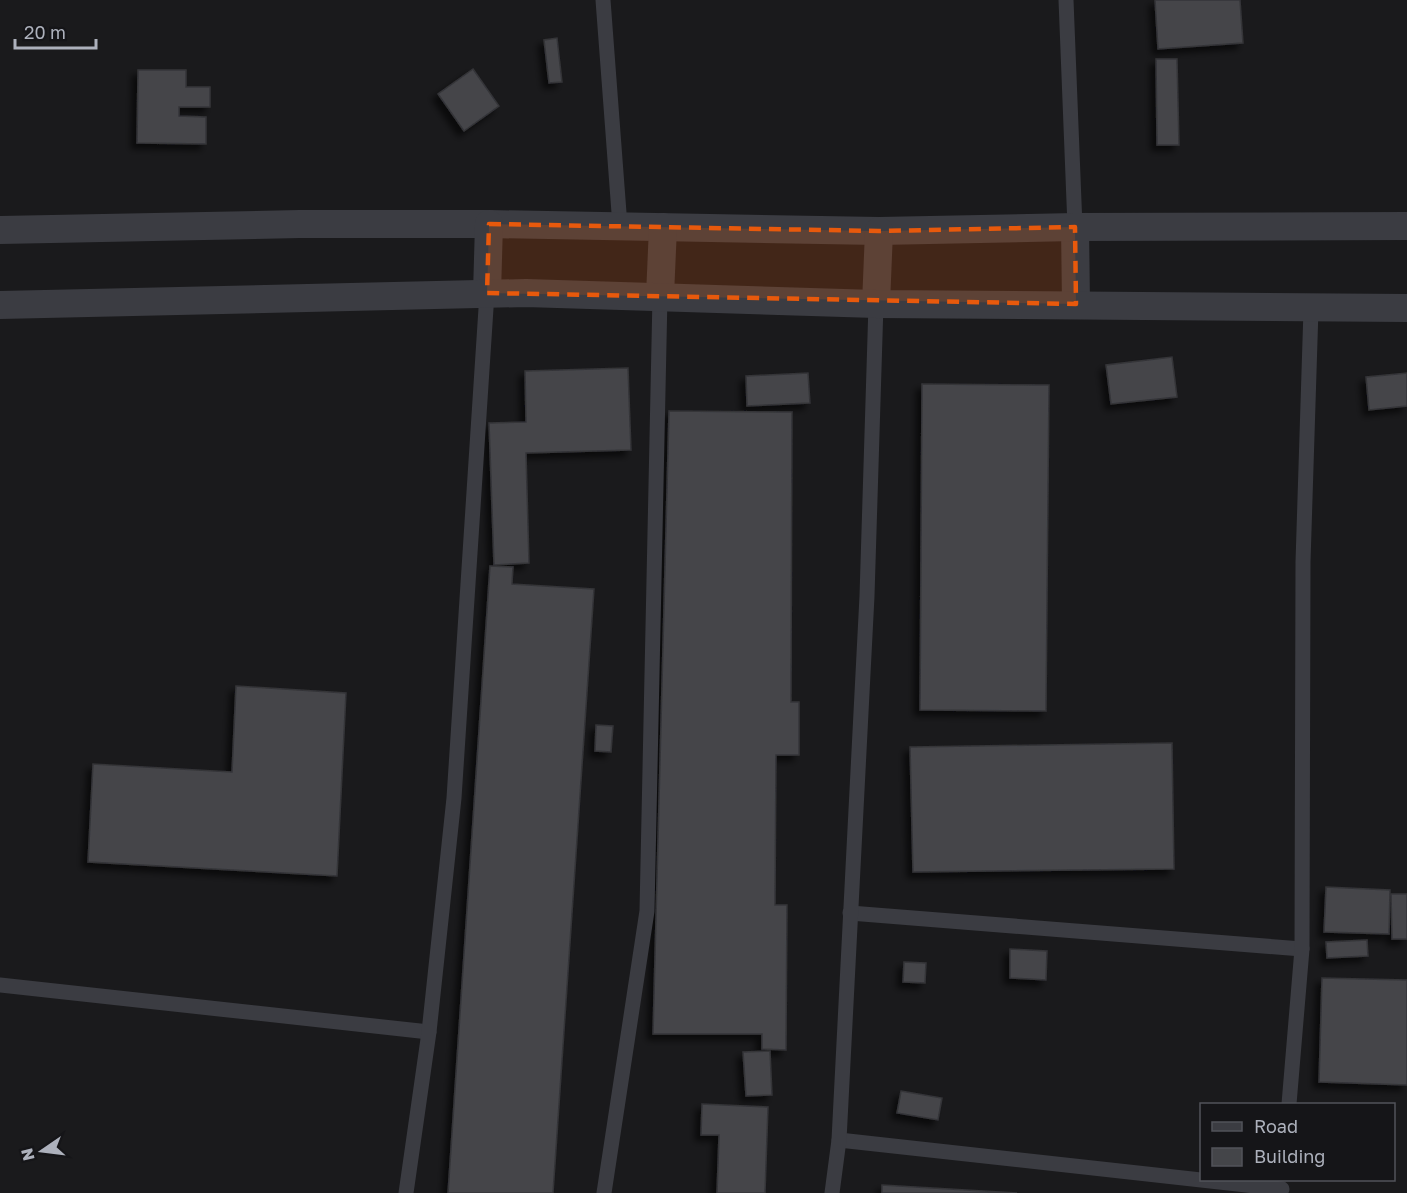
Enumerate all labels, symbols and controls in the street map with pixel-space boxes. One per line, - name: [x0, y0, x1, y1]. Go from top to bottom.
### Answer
- scale bar: [15, 12, 96, 50]
- text: 20 m: [24, 21, 66, 43]
- legend: [1200, 1103, 1395, 1181]
- text: Road: [1254, 1115, 1298, 1137]
- north arrow: [12, 1121, 72, 1181]
- text: Building: [1254, 1145, 1325, 1167]
- text: N: [16, 1146, 39, 1163]

